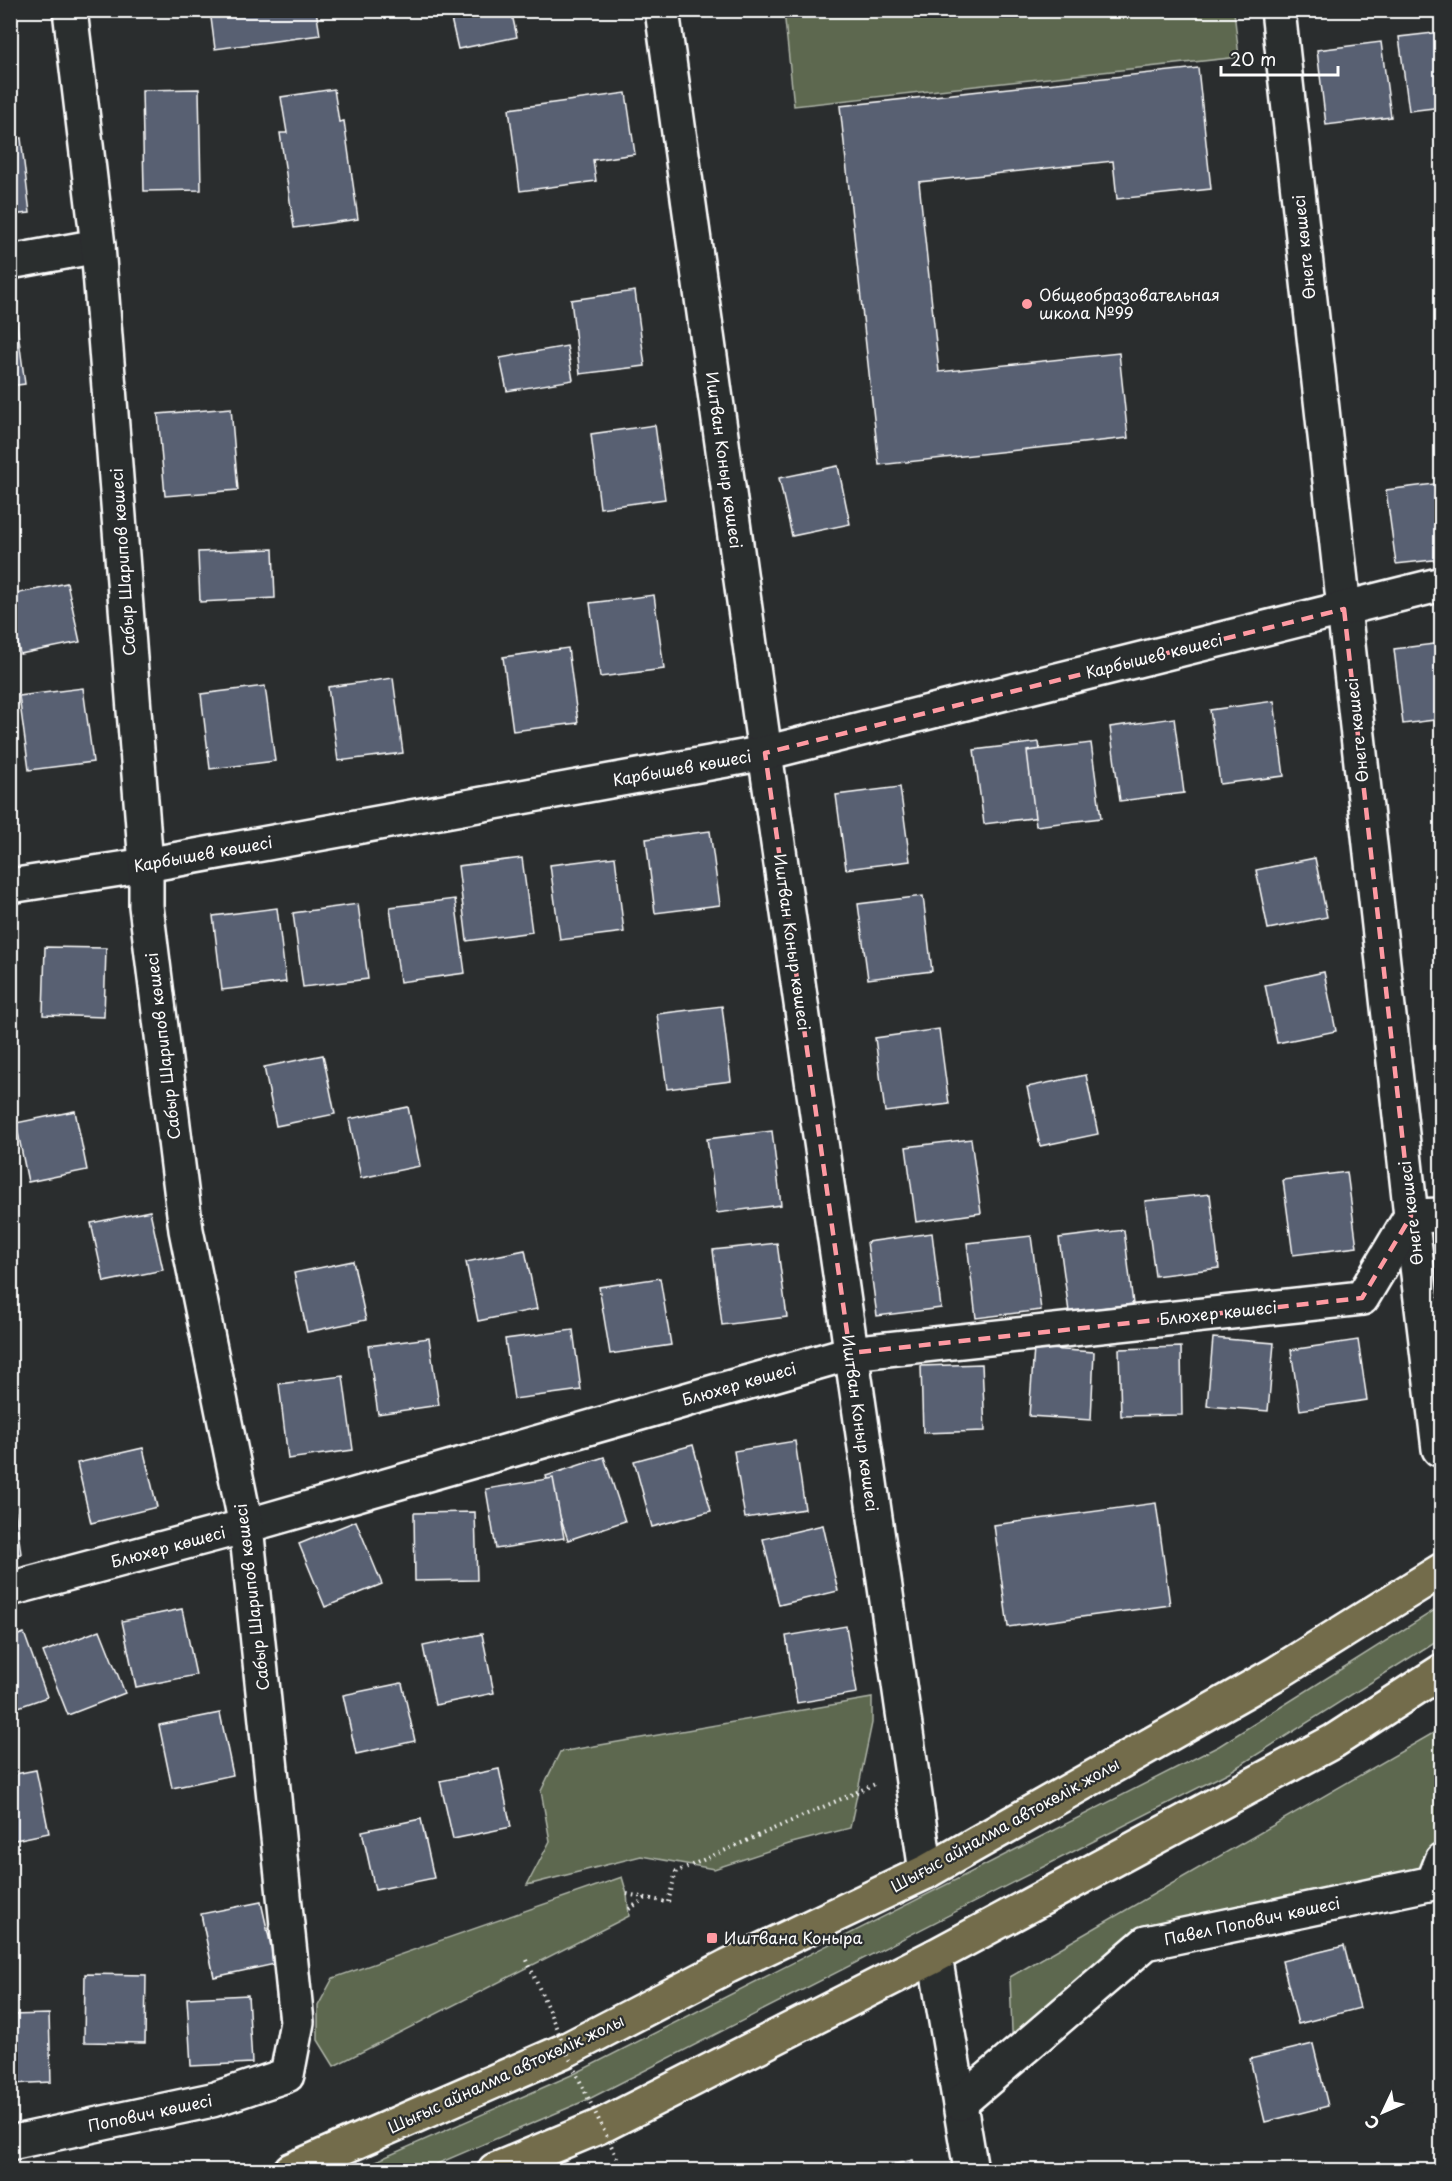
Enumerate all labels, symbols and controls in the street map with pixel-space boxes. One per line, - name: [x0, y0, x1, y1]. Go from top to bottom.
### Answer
- scale bar: [1221, 39, 1338, 77]
- text: 20 m: [1230, 45, 1276, 72]
- street label: Өнеге көшесі: [1286, 194, 1320, 301]
- place label: Общеобразовательная школа №99: [1039, 282, 1220, 324]
- marker: Общеобразовательная школа №99: [1020, 297, 1034, 311]
- street label: Иштван Коныр көшесі: [701, 370, 749, 550]
- street label: Сабыр Шарипов көшесі: [103, 467, 141, 657]
- street label: Карбышев көшесі: [1083, 626, 1225, 684]
- street label: Өнеге көшесі: [1339, 677, 1373, 784]
- street label: Карбышев көшесі: [610, 743, 753, 791]
- street label: Карбышев көшесі: [131, 829, 274, 877]
- street label: Иштван Коныр көшесі: [769, 852, 817, 1032]
- street label: Сабыр Шарипов көшесі: [139, 951, 185, 1141]
- street label: Өнеге көшесі: [1392, 1159, 1428, 1267]
- street label: Блюхер көшесі: [1158, 1294, 1278, 1330]
- street label: Иштван Коныр көшесі: [837, 1333, 885, 1513]
- street label: Блюхер көшесі: [679, 1355, 799, 1411]
- street label: Сабыр Шарипов көшесі: [228, 1502, 274, 1692]
- street label: Блюхер көшесі: [107, 1519, 228, 1573]
- street label: Шығыс айналма автокөлік жолы: [886, 1751, 1123, 1897]
- street label: Павел Попович көшесі: [1161, 1890, 1342, 1950]
- place label: Иштвана Коныра: [724, 1925, 862, 1949]
- marker: Иштвана Коныра: [705, 1931, 719, 1945]
- street label: Шығыс айналма автокөлік жолы: [383, 2008, 628, 2139]
- north arrow: [1353, 2082, 1413, 2142]
- street label: Попович көшесі: [85, 2087, 214, 2137]
- text: С: [1359, 2110, 1384, 2136]

